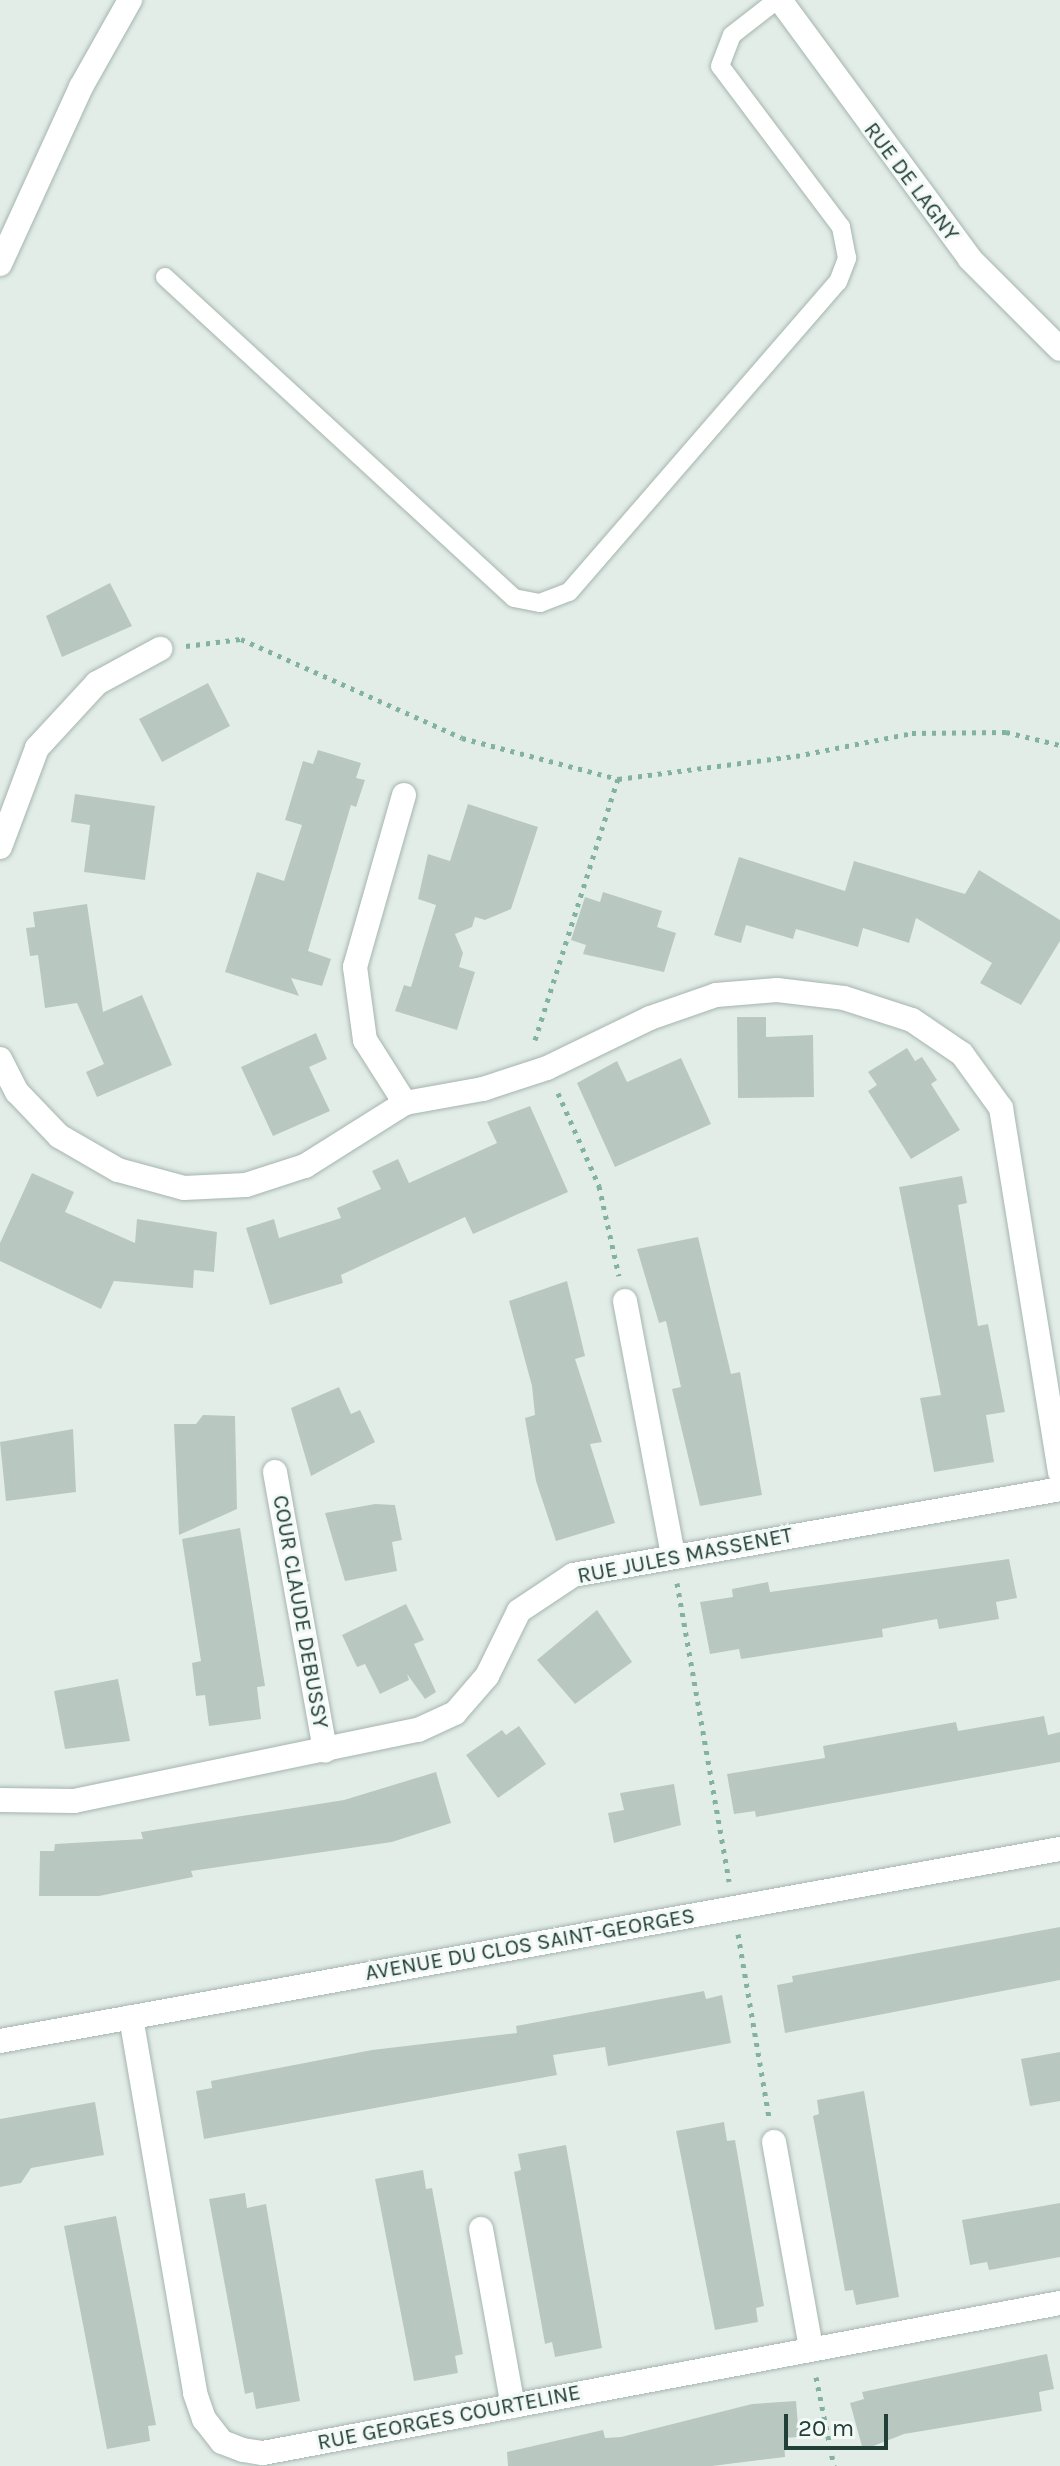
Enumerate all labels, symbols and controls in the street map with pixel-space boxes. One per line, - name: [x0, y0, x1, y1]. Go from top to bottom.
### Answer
- street label: RUE DE LAGNY: [858, 117, 964, 247]
- street label: COUR CLAUDE DEBUSSY: [266, 1493, 334, 1731]
- street label: RUE JULES MASSENET: [575, 1522, 795, 1590]
- street label: AVENUE DU CLOS SAINT-GEORGES: [363, 1903, 697, 1987]
- street label: RUE GEORGES COURTELINE: [315, 2380, 583, 2456]
- scale bar: [788, 2398, 892, 2448]
- text: 20 m: [798, 2414, 854, 2442]

